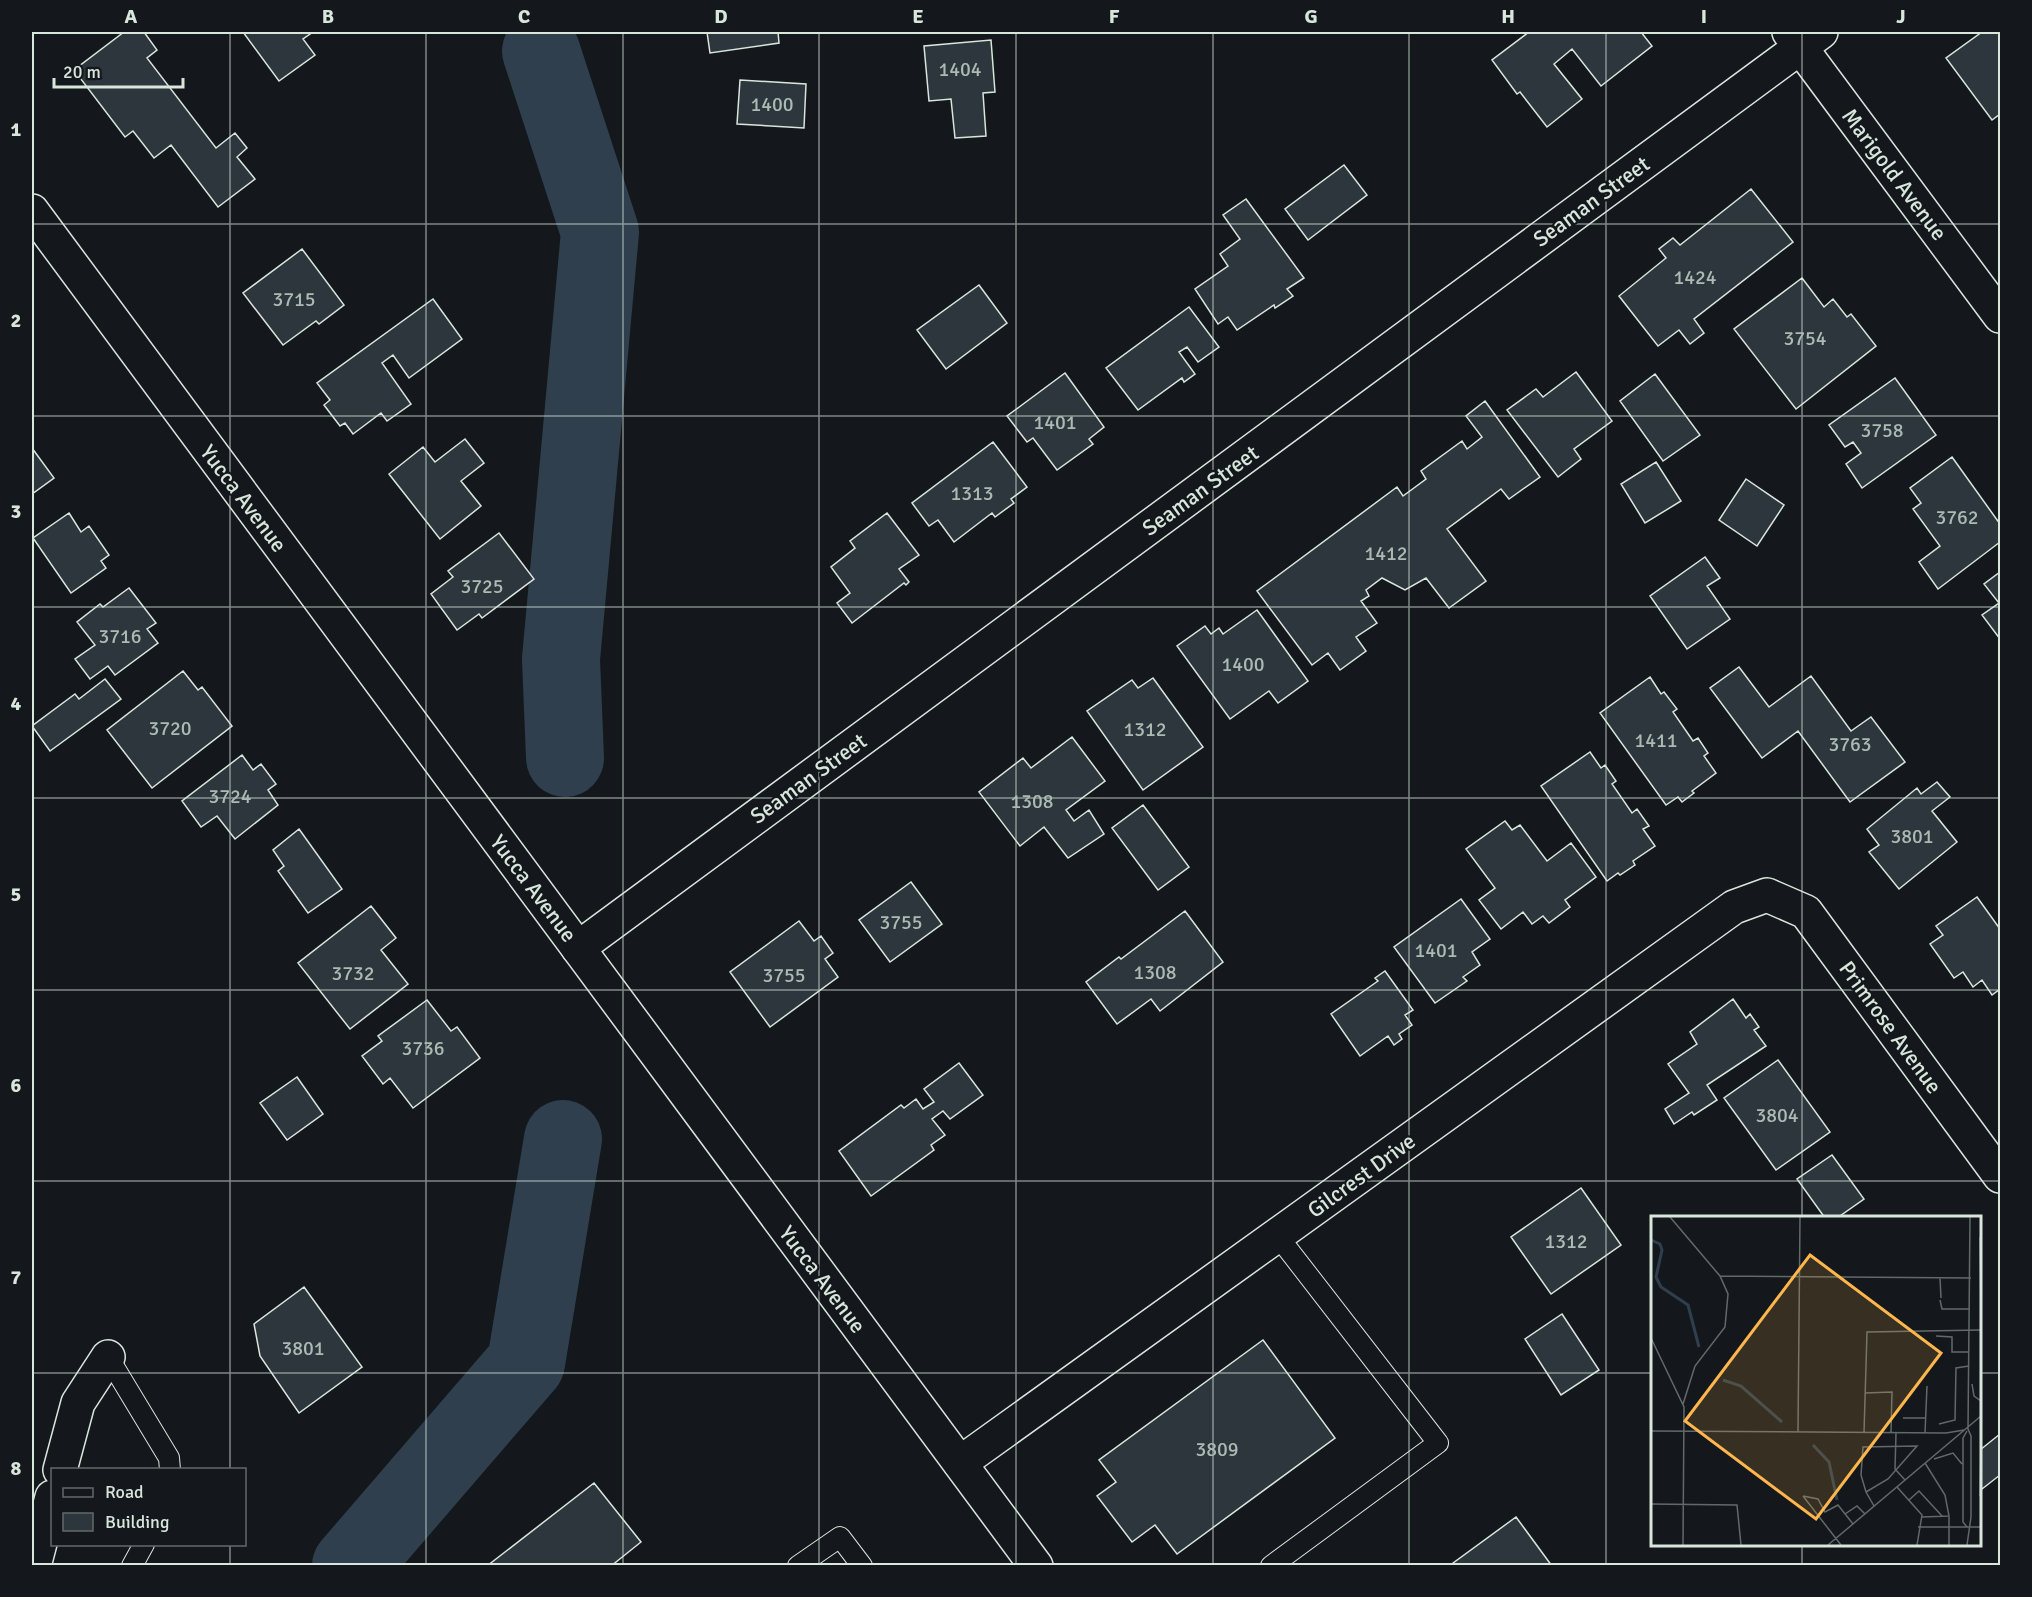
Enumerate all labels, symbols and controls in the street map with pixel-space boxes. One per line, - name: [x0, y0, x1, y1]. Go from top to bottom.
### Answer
- text: A: [125, 4, 138, 29]
- text: B: [322, 4, 334, 29]
- text: C: [518, 4, 530, 29]
- text: D: [714, 4, 728, 29]
- text: E: [912, 4, 924, 29]
- text: F: [1109, 4, 1120, 29]
- text: G: [1304, 4, 1318, 29]
- text: H: [1501, 4, 1515, 29]
- text: I: [1701, 4, 1707, 29]
- text: J: [1896, 4, 1906, 29]
- scale bar: [54, 51, 183, 89]
- house number: 1404: [938, 57, 982, 82]
- text: 20 m: [63, 61, 101, 83]
- house number: 1400: [750, 92, 794, 117]
- street label: Marigold Avenue: [1836, 103, 1953, 246]
- text: 1: [11, 117, 22, 142]
- street label: Seaman Street: [1528, 150, 1655, 253]
- house number: 1424: [1673, 265, 1717, 290]
- house number: 3715: [272, 287, 316, 312]
- text: 2: [11, 308, 21, 333]
- house number: 3754: [1783, 326, 1827, 351]
- house number: 1401: [1033, 410, 1077, 435]
- house number: 3758: [1860, 418, 1904, 443]
- street label: Yucca Avenue: [194, 439, 293, 557]
- street label: Seaman Street: [1137, 439, 1264, 542]
- house number: 1313: [950, 481, 994, 506]
- text: 3: [11, 499, 21, 524]
- house number: 3762: [1935, 505, 1979, 530]
- house number: 1412: [1364, 541, 1408, 566]
- house number: 3725: [460, 574, 504, 599]
- house number: 3716: [98, 624, 142, 649]
- house number: 1400: [1221, 652, 1265, 677]
- text: 4: [11, 691, 22, 716]
- house number: 3720: [148, 716, 192, 741]
- house number: 1312: [1123, 717, 1167, 742]
- street label: Seaman Street: [745, 727, 872, 830]
- house number: 1411: [1634, 728, 1678, 753]
- house number: 3763: [1828, 732, 1872, 757]
- house number: 3724: [208, 784, 252, 809]
- house number: 1308: [1010, 789, 1054, 814]
- house number: 3801: [1890, 824, 1934, 849]
- street label: Yucca Avenue: [484, 829, 583, 947]
- text: 5: [11, 882, 21, 907]
- house number: 3755: [879, 910, 923, 935]
- house number: 1401: [1414, 938, 1458, 963]
- street label: Primrose Avenue: [1833, 956, 1948, 1099]
- house number: 1308: [1133, 960, 1177, 985]
- house number: 3732: [331, 961, 375, 986]
- house number: 3755: [762, 963, 806, 988]
- house number: 3736: [401, 1036, 445, 1061]
- text: 6: [11, 1073, 22, 1098]
- house number: 3804: [1755, 1103, 1799, 1128]
- street label: Gilcrest Drive: [1302, 1127, 1421, 1224]
- inset map: [1651, 1216, 1981, 1546]
- street label: Yucca Avenue: [773, 1220, 872, 1338]
- house number: 1312: [1544, 1229, 1588, 1254]
- text: 7: [11, 1265, 22, 1290]
- house number: 3801: [281, 1336, 325, 1361]
- house number: 3809: [1195, 1437, 1239, 1462]
- text: 8: [11, 1456, 22, 1481]
- legend: [51, 1468, 246, 1546]
- text: Road: [105, 1481, 144, 1503]
- text: Building: [105, 1511, 169, 1533]

